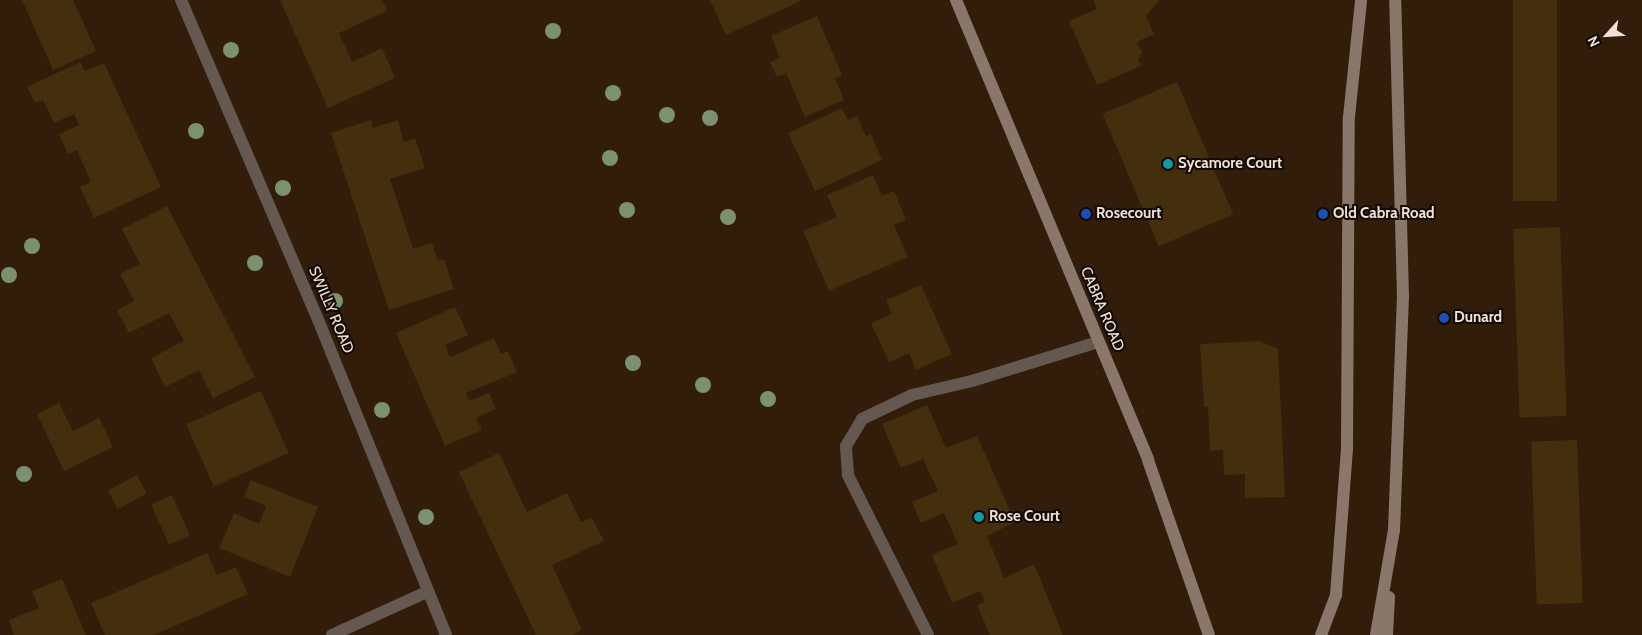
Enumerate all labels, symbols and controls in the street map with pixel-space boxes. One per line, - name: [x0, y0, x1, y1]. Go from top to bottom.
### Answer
- north arrow: [1582, 10, 1632, 60]
- text: N: [1583, 33, 1604, 50]
- place label: Sycamore Court: [1178, 155, 1282, 173]
- marker: Sycamore Court: [1162, 158, 1174, 170]
- place label: Rosecourt: [1096, 205, 1161, 223]
- place label: Old Cabra Road: [1333, 205, 1435, 223]
- marker: Rosecourt: [1080, 208, 1092, 220]
- marker: Old Cabra Road: [1317, 208, 1329, 220]
- street label: SWILLY ROAD: [305, 264, 357, 356]
- street label: CABRA ROAD: [1076, 264, 1128, 354]
- place label: Dunard: [1454, 309, 1502, 327]
- marker: Dunard: [1438, 312, 1450, 324]
- place label: Rose Court: [989, 508, 1060, 526]
- marker: Rose Court: [973, 511, 985, 523]

